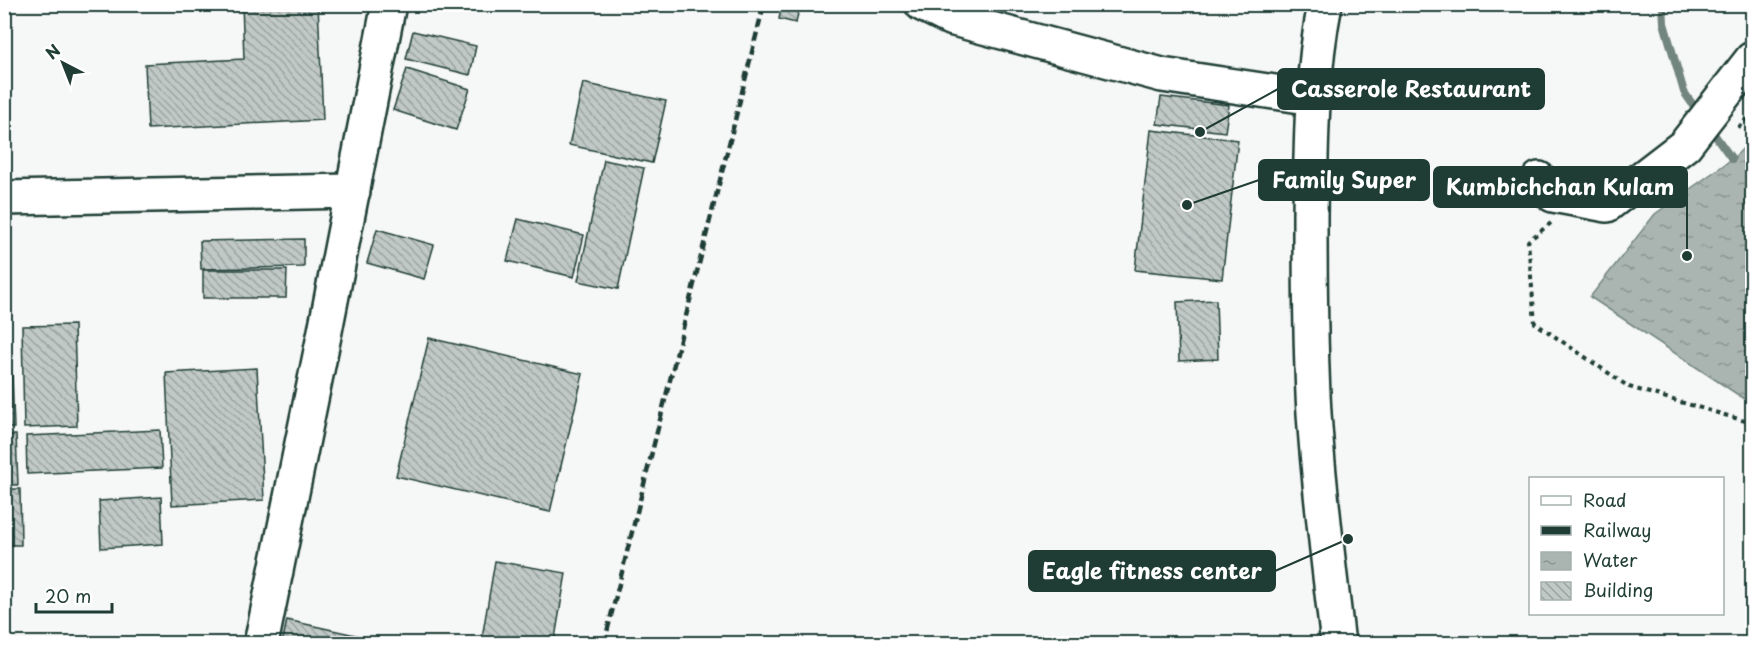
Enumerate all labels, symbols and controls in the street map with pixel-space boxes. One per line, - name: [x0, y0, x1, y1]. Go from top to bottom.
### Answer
- north arrow: [33, 33, 93, 93]
- text: N: [40, 38, 65, 64]
- callout: Casserole Restaurant: [1278, 69, 1544, 109]
- text: Casserole Restaurant: [1291, 71, 1531, 104]
- callout: Family Super: [1259, 160, 1429, 200]
- text: Family Super: [1272, 162, 1417, 195]
- callout: Kumbichchan Kulam: [1434, 167, 1687, 207]
- text: Kumbichchan Kulam: [1446, 169, 1674, 202]
- legend: [1529, 477, 1724, 615]
- text: Road: [1583, 486, 1627, 513]
- text: Railway: [1583, 516, 1651, 543]
- text: Water: [1583, 546, 1638, 573]
- callout: Eagle fitness center: [1029, 551, 1275, 591]
- text: Eagle fitness center: [1042, 553, 1262, 586]
- scale bar: [36, 576, 112, 614]
- text: Building: [1583, 576, 1653, 603]
- text: 20 m: [45, 582, 91, 609]

